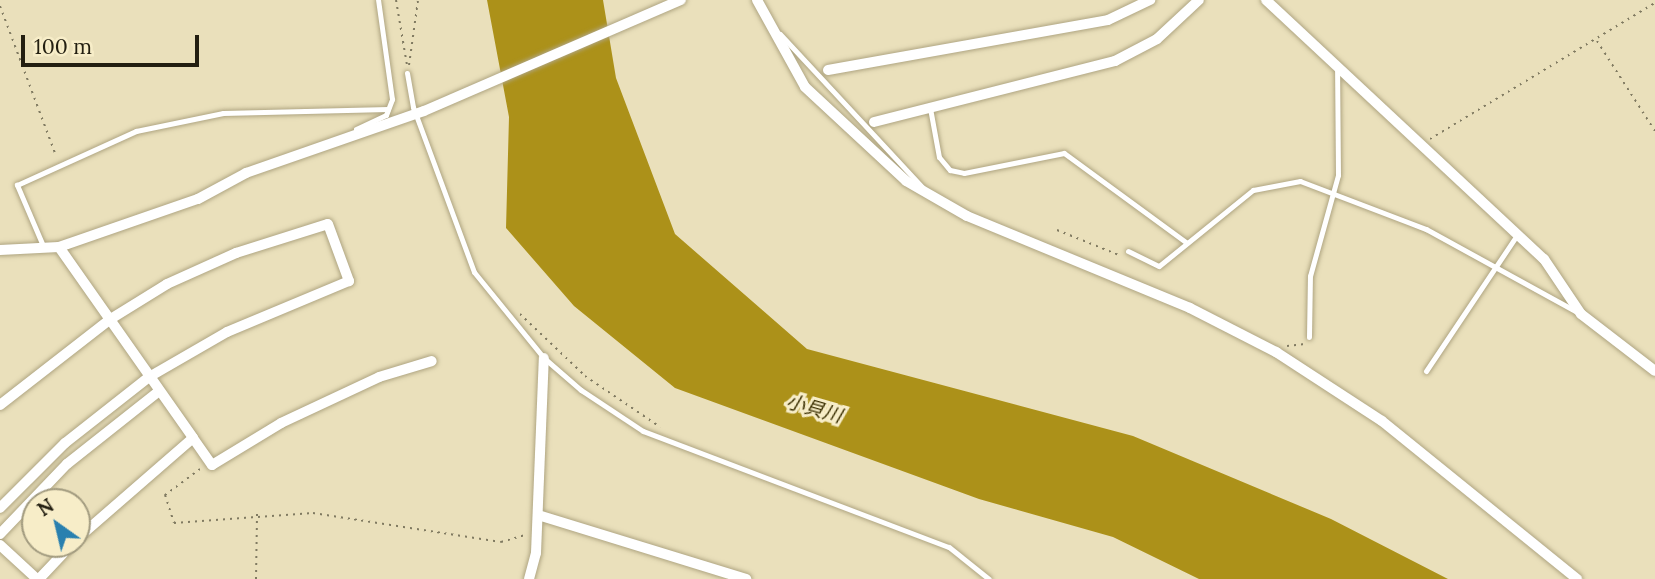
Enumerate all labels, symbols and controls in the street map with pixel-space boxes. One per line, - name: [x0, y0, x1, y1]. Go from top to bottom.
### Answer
- scale bar: [24, 21, 203, 65]
- text: 100 m: [34, 33, 92, 60]
- water label: 小貝川: [783, 390, 845, 428]
- north arrow: [21, 488, 91, 558]
- text: N: [33, 493, 58, 521]

